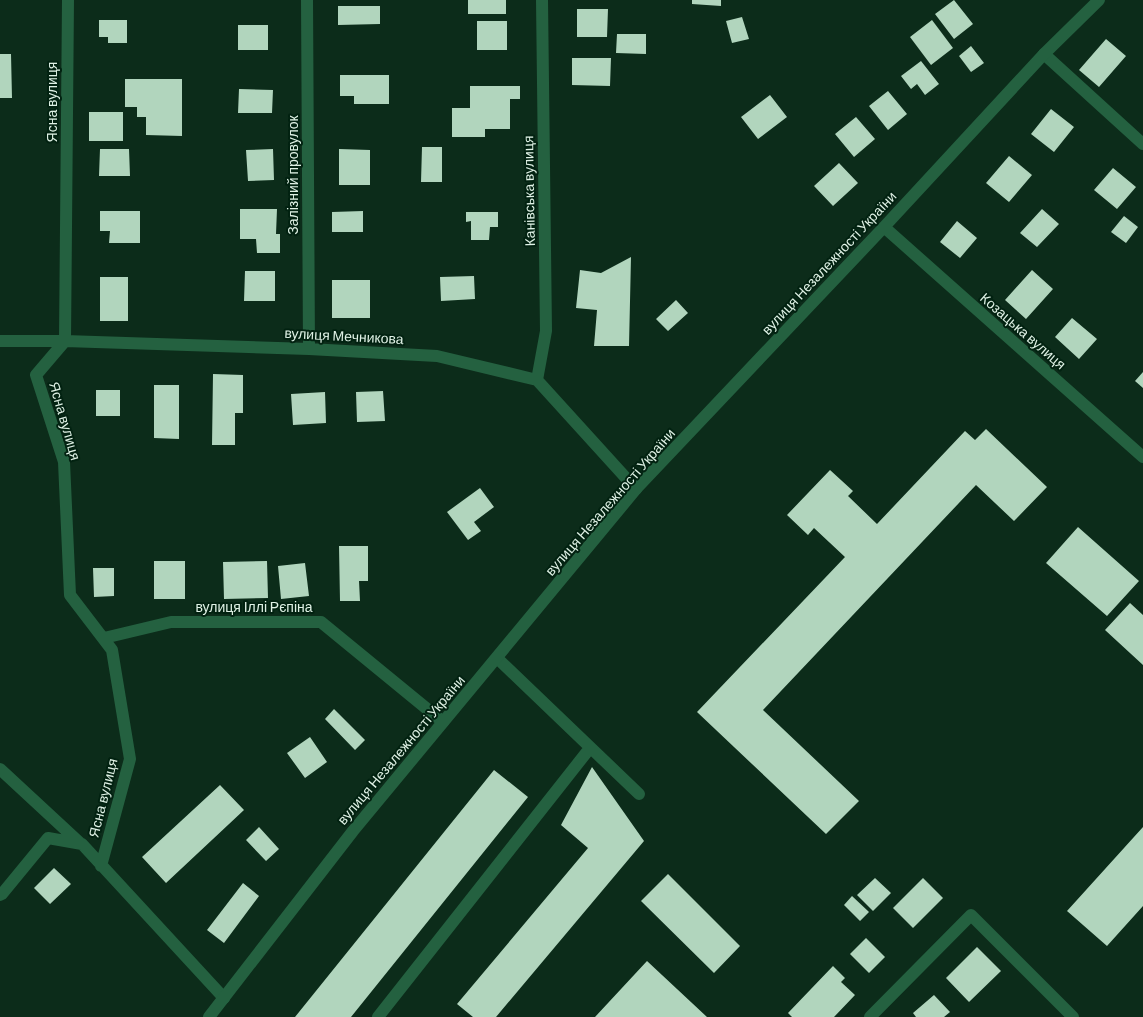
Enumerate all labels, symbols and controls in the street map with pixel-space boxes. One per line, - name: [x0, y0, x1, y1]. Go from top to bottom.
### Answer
- street label: Ясна вулиця: [43, 62, 60, 142]
- street label: Залізний провулок: [284, 114, 301, 235]
- street label: Канівська вулиця: [519, 135, 538, 247]
- street label: вулиця Незалежності України: [758, 188, 899, 338]
- street label: Козацька вулиця: [977, 289, 1070, 372]
- street label: вулиця Мечникова: [284, 324, 404, 347]
- street label: Ясна вулиця: [46, 380, 85, 462]
- street label: вулиця Незалежності України: [541, 425, 678, 579]
- street label: вулиця Іллі Рєпіна: [195, 598, 313, 615]
- street label: вулиця Незалежності України: [333, 672, 468, 828]
- street label: Ясна вулиця: [84, 757, 121, 839]

